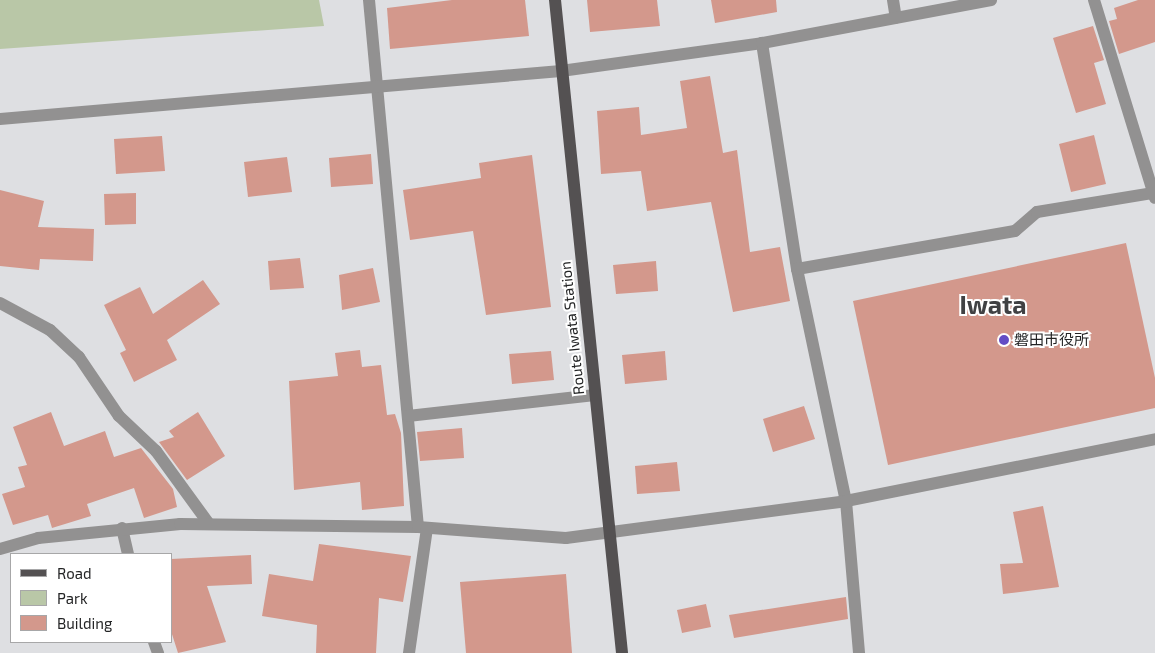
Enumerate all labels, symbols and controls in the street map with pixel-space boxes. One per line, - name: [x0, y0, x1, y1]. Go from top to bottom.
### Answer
- street label: Route Iwata Station: [556, 260, 588, 396]
- district label: Iwata: [959, 289, 1027, 319]
- place label: 磐田市役所: [1014, 331, 1089, 349]
- marker: 磐田市役所: [998, 334, 1010, 346]
- legend: [10, 553, 172, 643]
- text: Road: [57, 564, 92, 582]
- text: Park: [57, 589, 88, 607]
- text: Building: [57, 614, 112, 632]

